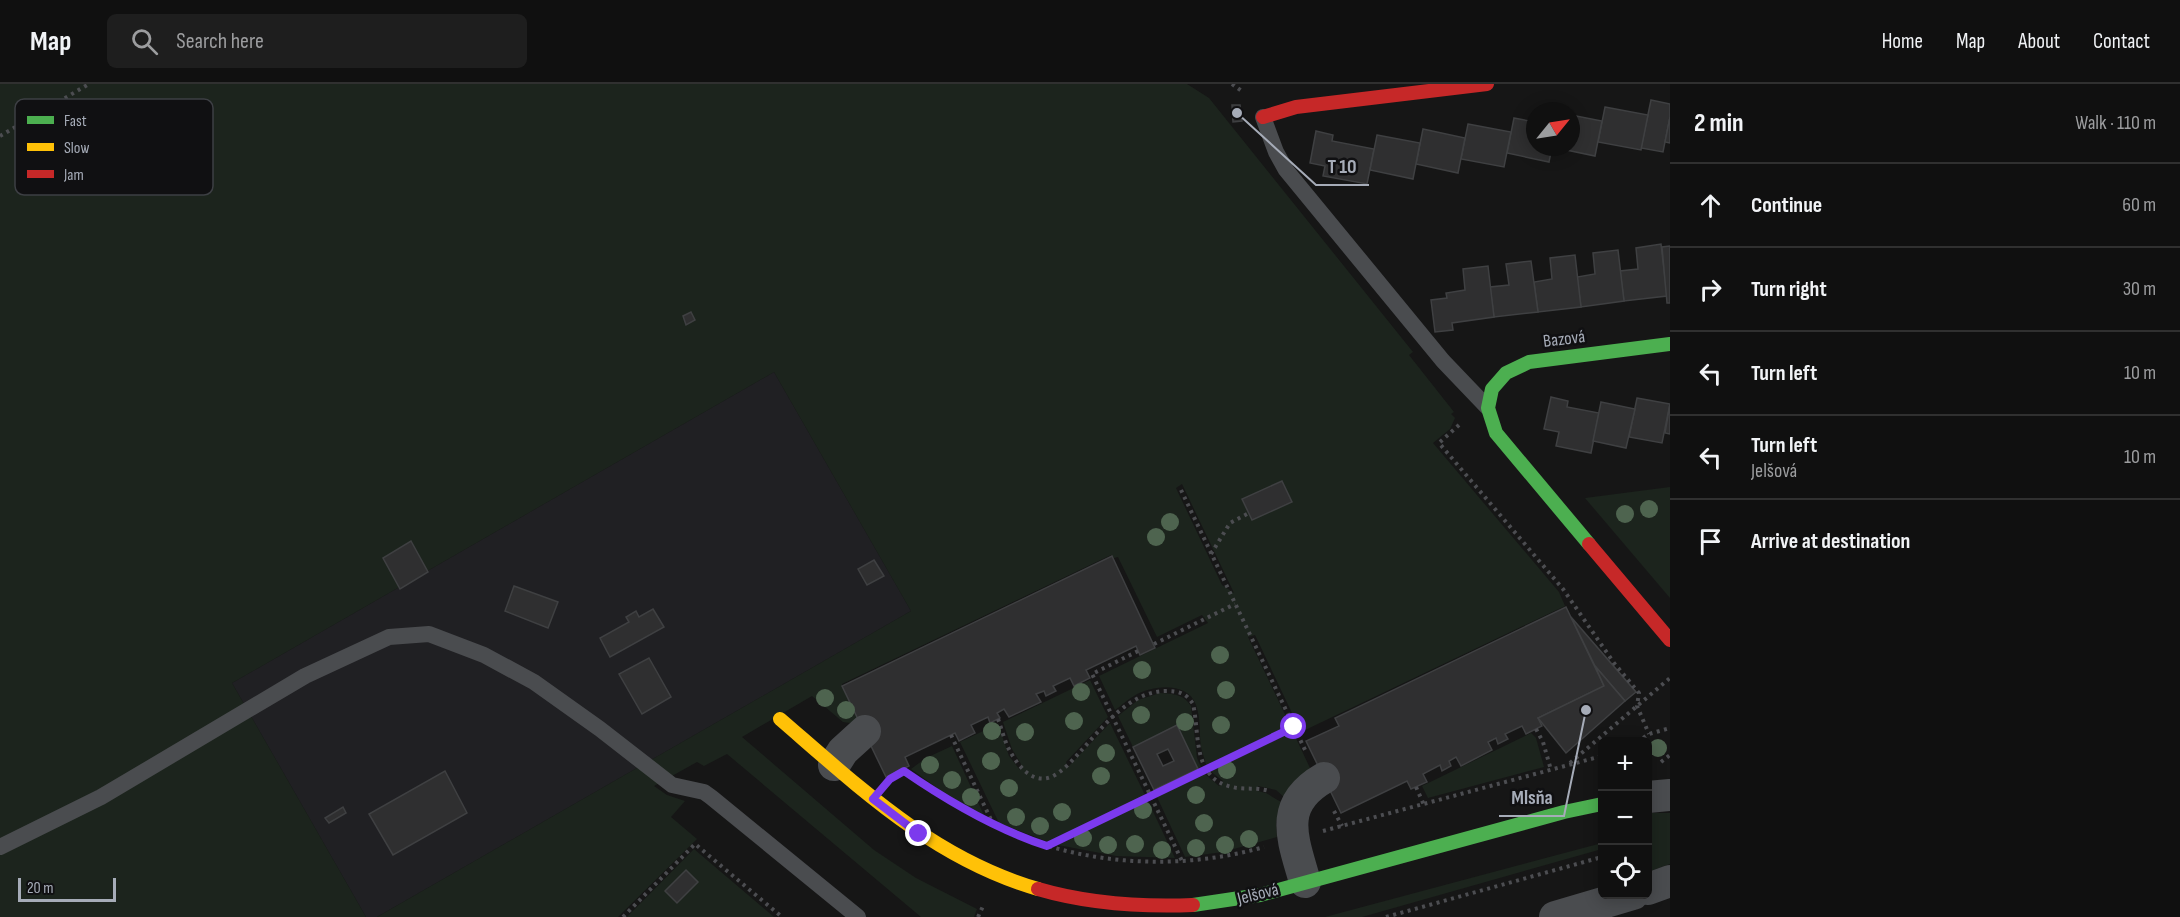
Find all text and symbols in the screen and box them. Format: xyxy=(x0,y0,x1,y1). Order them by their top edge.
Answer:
search box xyxy=(107,14,527,68)
text: Map xyxy=(30,25,71,58)
icon: search xyxy=(128,25,161,58)
text: Search here xyxy=(176,28,264,55)
text: Home xyxy=(1882,29,1923,54)
text: Map xyxy=(1956,29,1985,54)
text: About xyxy=(2018,29,2060,54)
text: Contact xyxy=(2093,29,2150,54)
legend xyxy=(15,99,213,195)
north arrow xyxy=(1526,102,1580,156)
text: 2 min xyxy=(1694,108,1744,139)
text: Walk · 110 m xyxy=(2075,111,2156,135)
text: Fast xyxy=(64,112,87,131)
text: Slow xyxy=(64,139,89,158)
callout: T 10 xyxy=(1316,147,1369,185)
text: T 10 xyxy=(1327,155,1357,179)
text: Jam xyxy=(63,166,84,185)
icon: ahead xyxy=(1694,189,1727,222)
text: Continue xyxy=(1751,192,1822,219)
text: 60 m xyxy=(2122,193,2156,217)
icon: right xyxy=(1694,273,1727,306)
text: Turn right xyxy=(1751,276,1827,303)
text: 30 m xyxy=(2123,277,2156,301)
street label: Bazová xyxy=(1542,326,1586,352)
icon: left xyxy=(1694,357,1727,390)
text: Turn left xyxy=(1751,360,1817,387)
text: 10 m xyxy=(2124,361,2156,385)
text: Turn left xyxy=(1751,432,1817,459)
icon: left xyxy=(1694,441,1727,474)
text: 10 m xyxy=(2124,445,2156,469)
text: Jelšová xyxy=(1751,459,1797,483)
icon: arrive xyxy=(1694,525,1727,558)
text: Arrive at destination xyxy=(1751,528,1910,555)
route start xyxy=(1280,713,1306,739)
map controls xyxy=(1598,737,1652,899)
button: + xyxy=(1598,737,1652,791)
callout: Mlsňa xyxy=(1499,778,1564,816)
text: Mlsňa xyxy=(1511,786,1553,810)
button: − xyxy=(1598,791,1652,845)
route end xyxy=(905,820,931,846)
button: locate xyxy=(1598,845,1652,899)
scale bar xyxy=(18,875,116,902)
text: 20 m xyxy=(27,879,54,898)
street label: Jelšová xyxy=(1234,879,1281,909)

